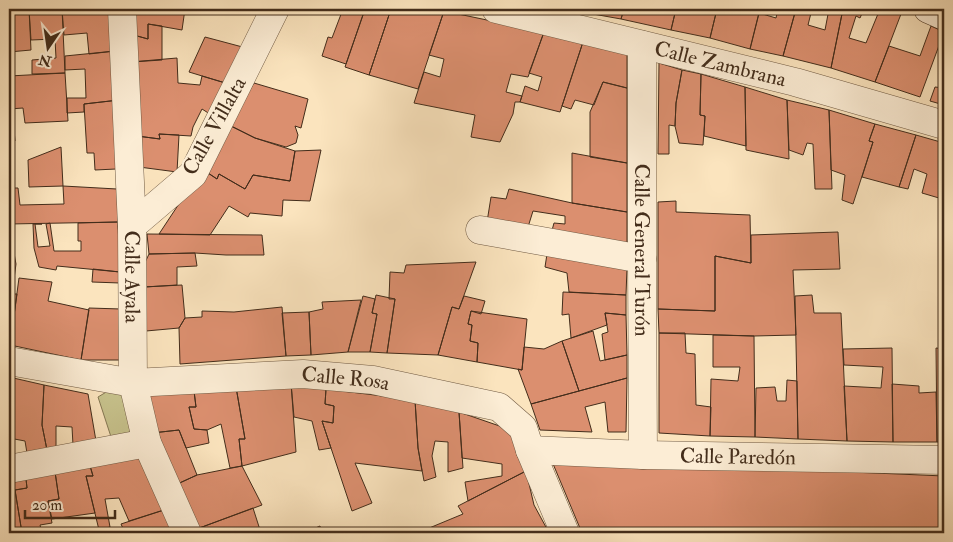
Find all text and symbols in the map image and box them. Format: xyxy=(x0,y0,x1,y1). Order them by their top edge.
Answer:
north arrow xyxy=(22,22,72,72)
street label: Calle Zambrana xyxy=(652,35,789,93)
text: N xyxy=(37,50,54,70)
street label: Calle Villalta xyxy=(176,72,253,180)
street label: Calle General Turón xyxy=(628,163,655,337)
street label: Calle Ayala xyxy=(118,230,146,324)
street label: Calle Rosa xyxy=(300,361,393,397)
street label: Calle Paredón xyxy=(680,443,796,472)
scale bar xyxy=(25,487,115,519)
text: 20 m xyxy=(32,496,62,515)

